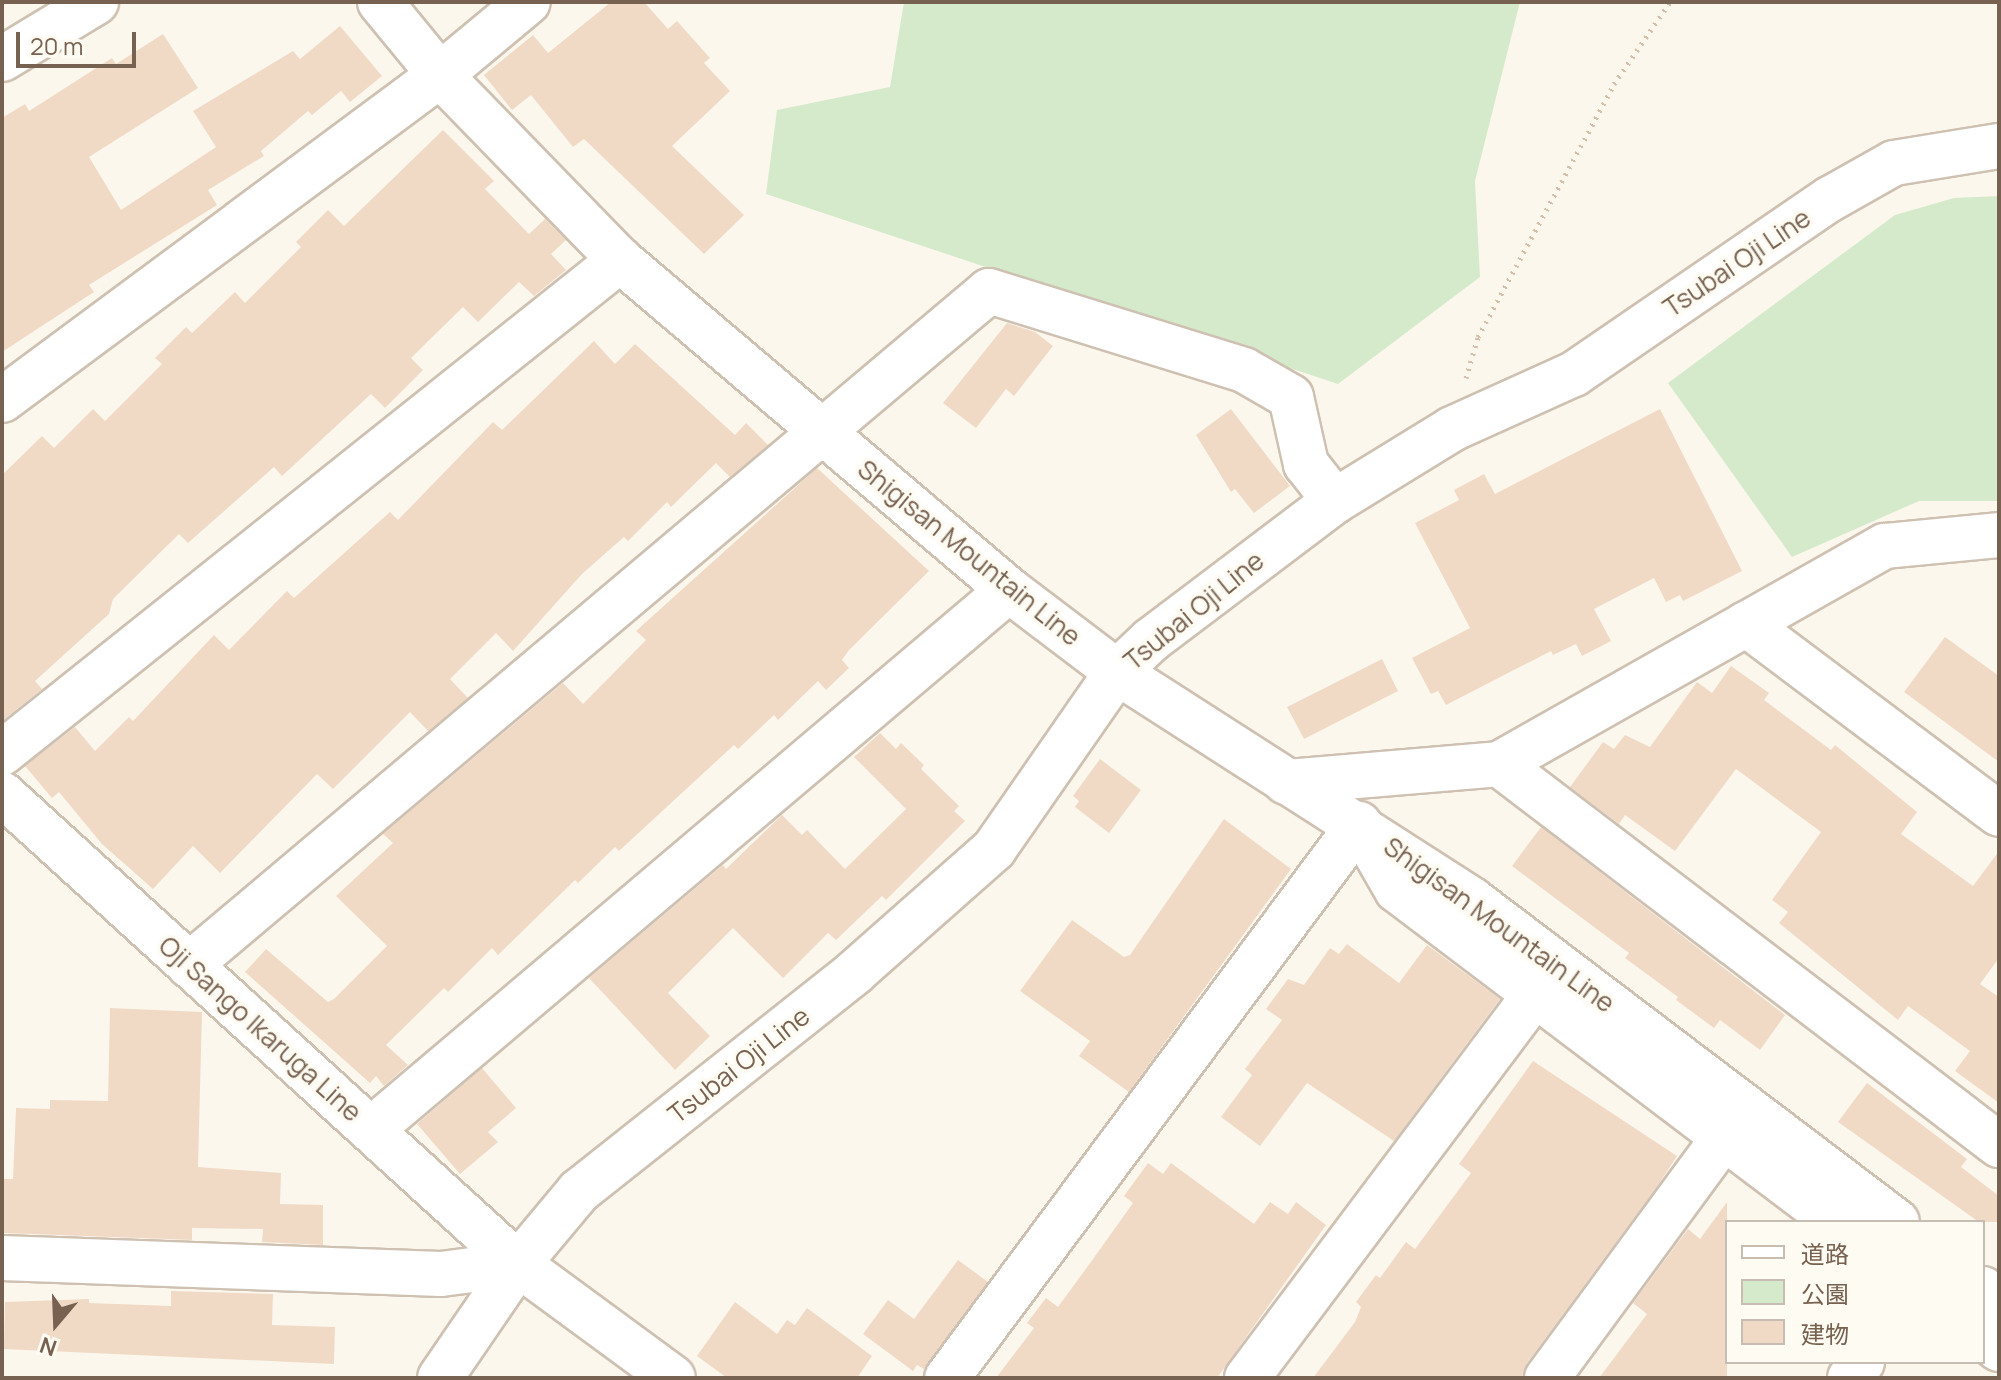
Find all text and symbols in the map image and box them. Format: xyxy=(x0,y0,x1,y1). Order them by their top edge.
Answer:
scale bar xyxy=(20,16,140,66)
text: 20 m xyxy=(30,29,83,62)
street label: Tsubai Oji Line xyxy=(1658,202,1816,324)
street label: Shigisan Mountain Line xyxy=(851,454,1087,652)
street label: Tsubai Oji Line xyxy=(1118,545,1270,677)
street label: Shigisan Mountain Line xyxy=(1378,831,1620,1019)
street label: Oji Sango Ikaruga Line xyxy=(152,930,368,1128)
street label: Tsubai Oji Line xyxy=(662,1000,816,1130)
legend xyxy=(1725,1220,1985,1364)
text: 道路 xyxy=(1801,1237,1849,1270)
text: 公園 xyxy=(1801,1277,1849,1310)
north arrow xyxy=(16,1284,96,1364)
text: 建物 xyxy=(1801,1317,1849,1350)
text: N xyxy=(36,1330,61,1363)

